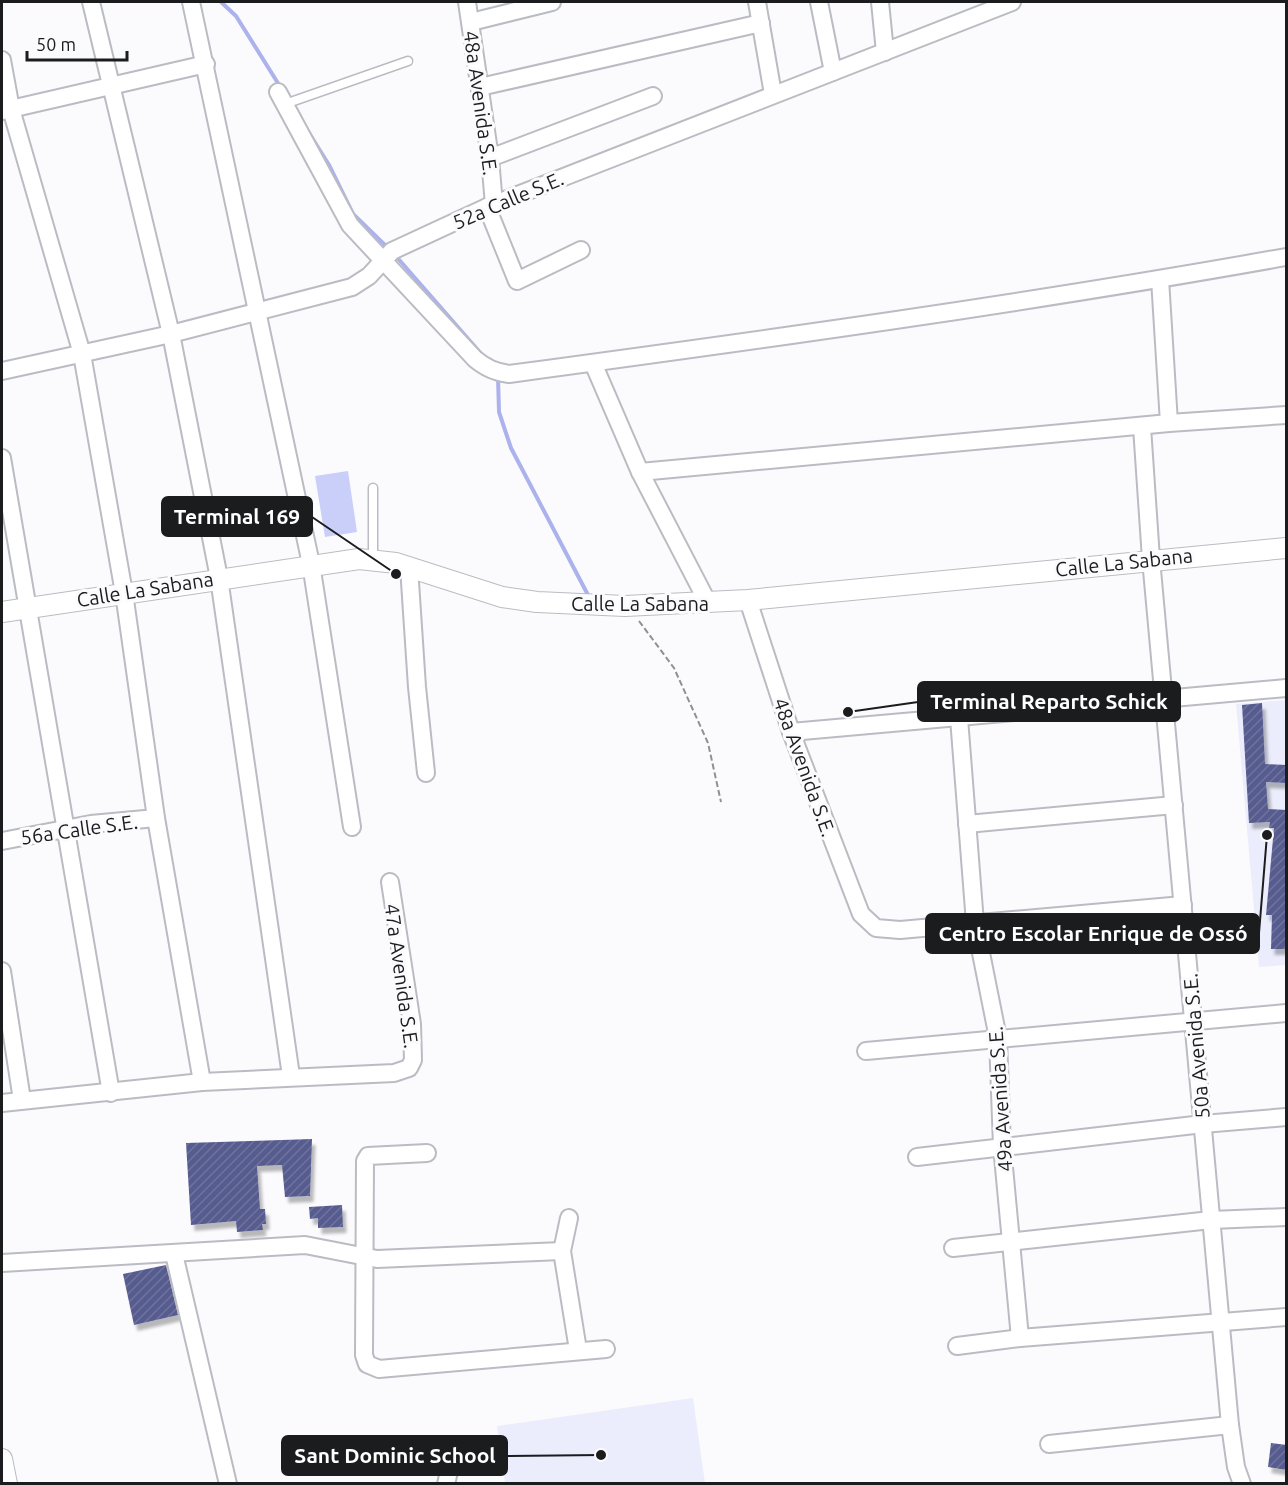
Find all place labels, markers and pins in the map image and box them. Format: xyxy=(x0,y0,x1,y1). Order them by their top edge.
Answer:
callout: Terminal 169 xyxy=(162,497,312,536)
callout: Terminal Reparto Schick xyxy=(918,682,1180,721)
callout: Centro Escolar Enrique de Ossó xyxy=(926,914,1259,953)
callout: Sant Dominic School xyxy=(282,1436,507,1475)

